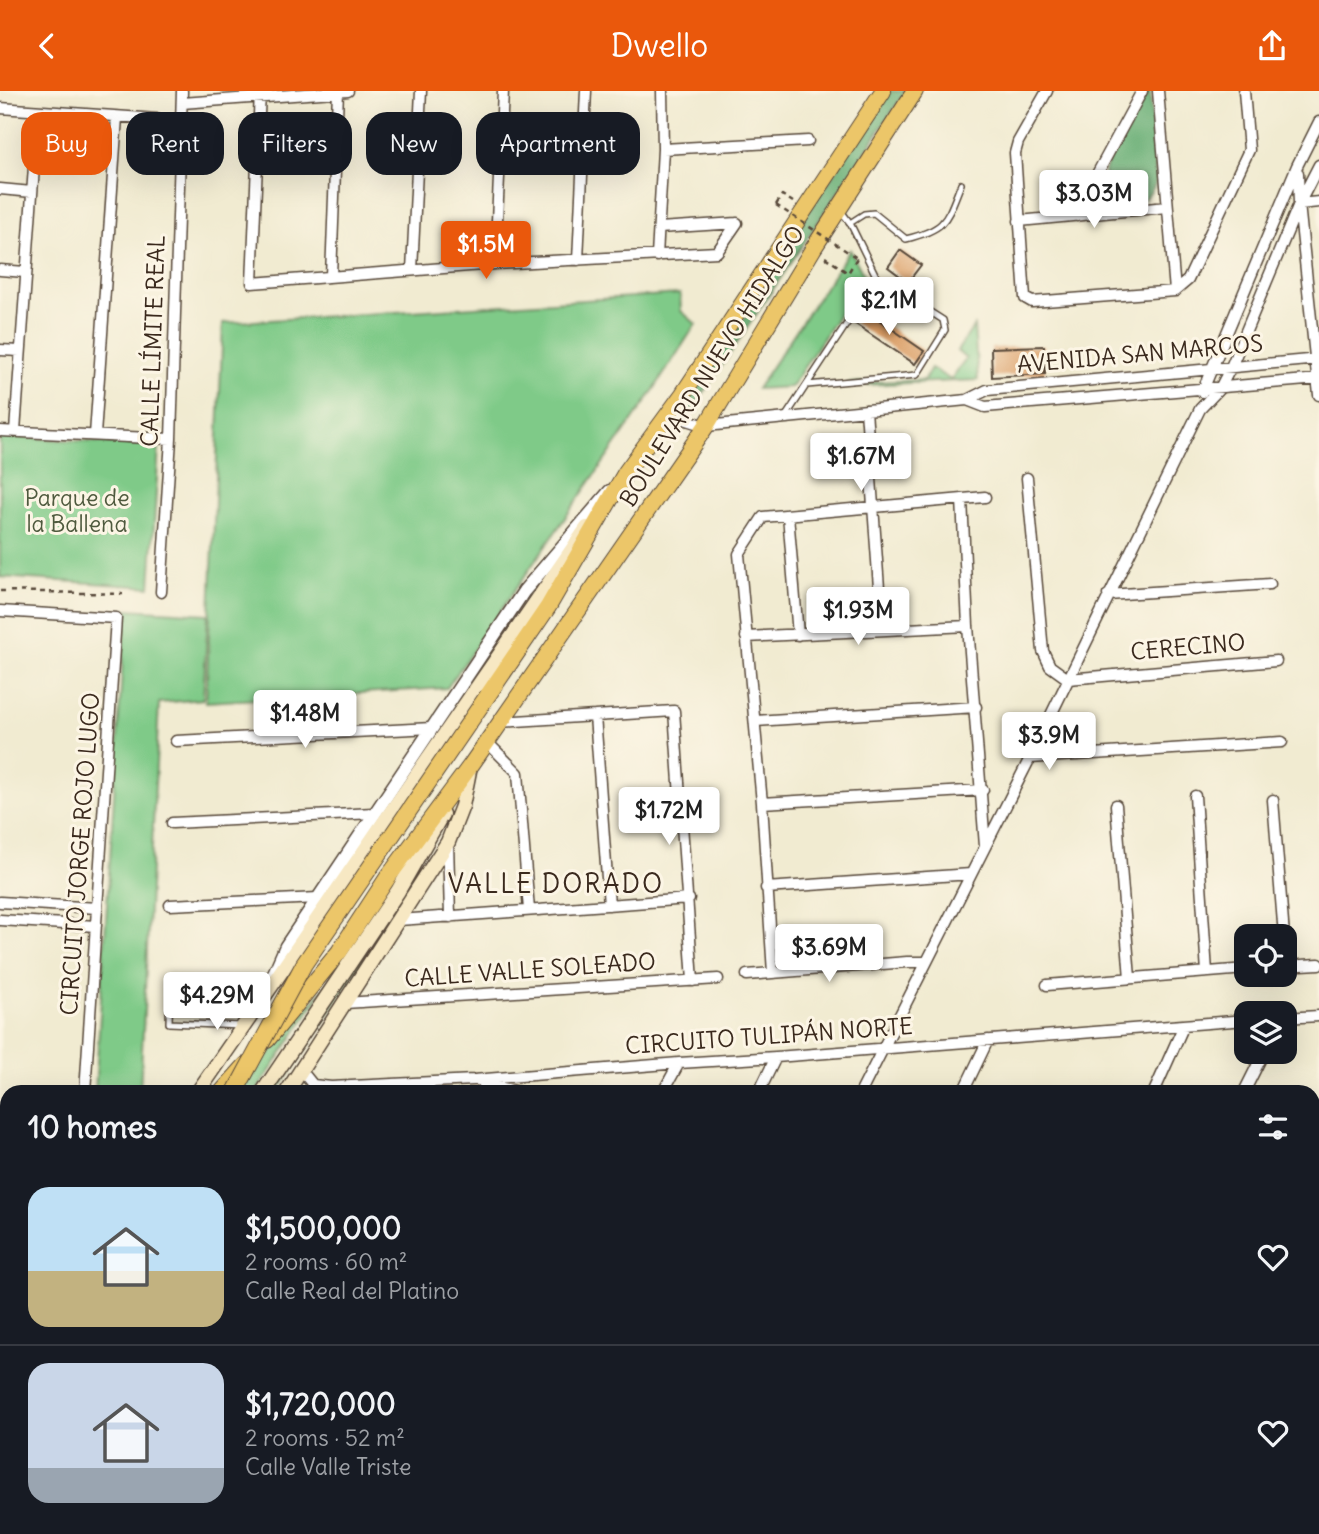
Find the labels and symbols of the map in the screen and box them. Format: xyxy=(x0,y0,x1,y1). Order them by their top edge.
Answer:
pin: $3.03M xyxy=(1037,171,1151,230)
street label: BOULEVARD NUEVO HIDALGO xyxy=(613,220,810,512)
pin: $1.5M xyxy=(437,221,535,281)
street label: CALLE LÍMITE REAL xyxy=(134,235,171,447)
pin: $2.1M xyxy=(840,278,938,337)
street label: AVENIDA SAN MARCOS xyxy=(1016,328,1264,379)
pin: $1.67M xyxy=(804,433,918,493)
park label: Parque de la Ballena xyxy=(24,483,130,538)
pin: $1.93M xyxy=(801,587,915,647)
street label: CERECINO xyxy=(1129,627,1247,666)
street label: CIRCUITO JORGE ROJO LUGO xyxy=(54,691,105,1017)
pin: $1.48M xyxy=(248,691,362,750)
pin: $3.9M xyxy=(1000,713,1098,772)
pin: $1.72M xyxy=(612,787,726,847)
district label: VALLE DORADO xyxy=(448,867,664,900)
pin: $3.69M xyxy=(772,925,886,984)
street label: CALLE VALLE SOLEADO xyxy=(403,946,657,993)
pin: $4.29M xyxy=(160,972,274,1032)
street label: CIRCUITO TULIPÁN NORTE xyxy=(624,1011,914,1060)

